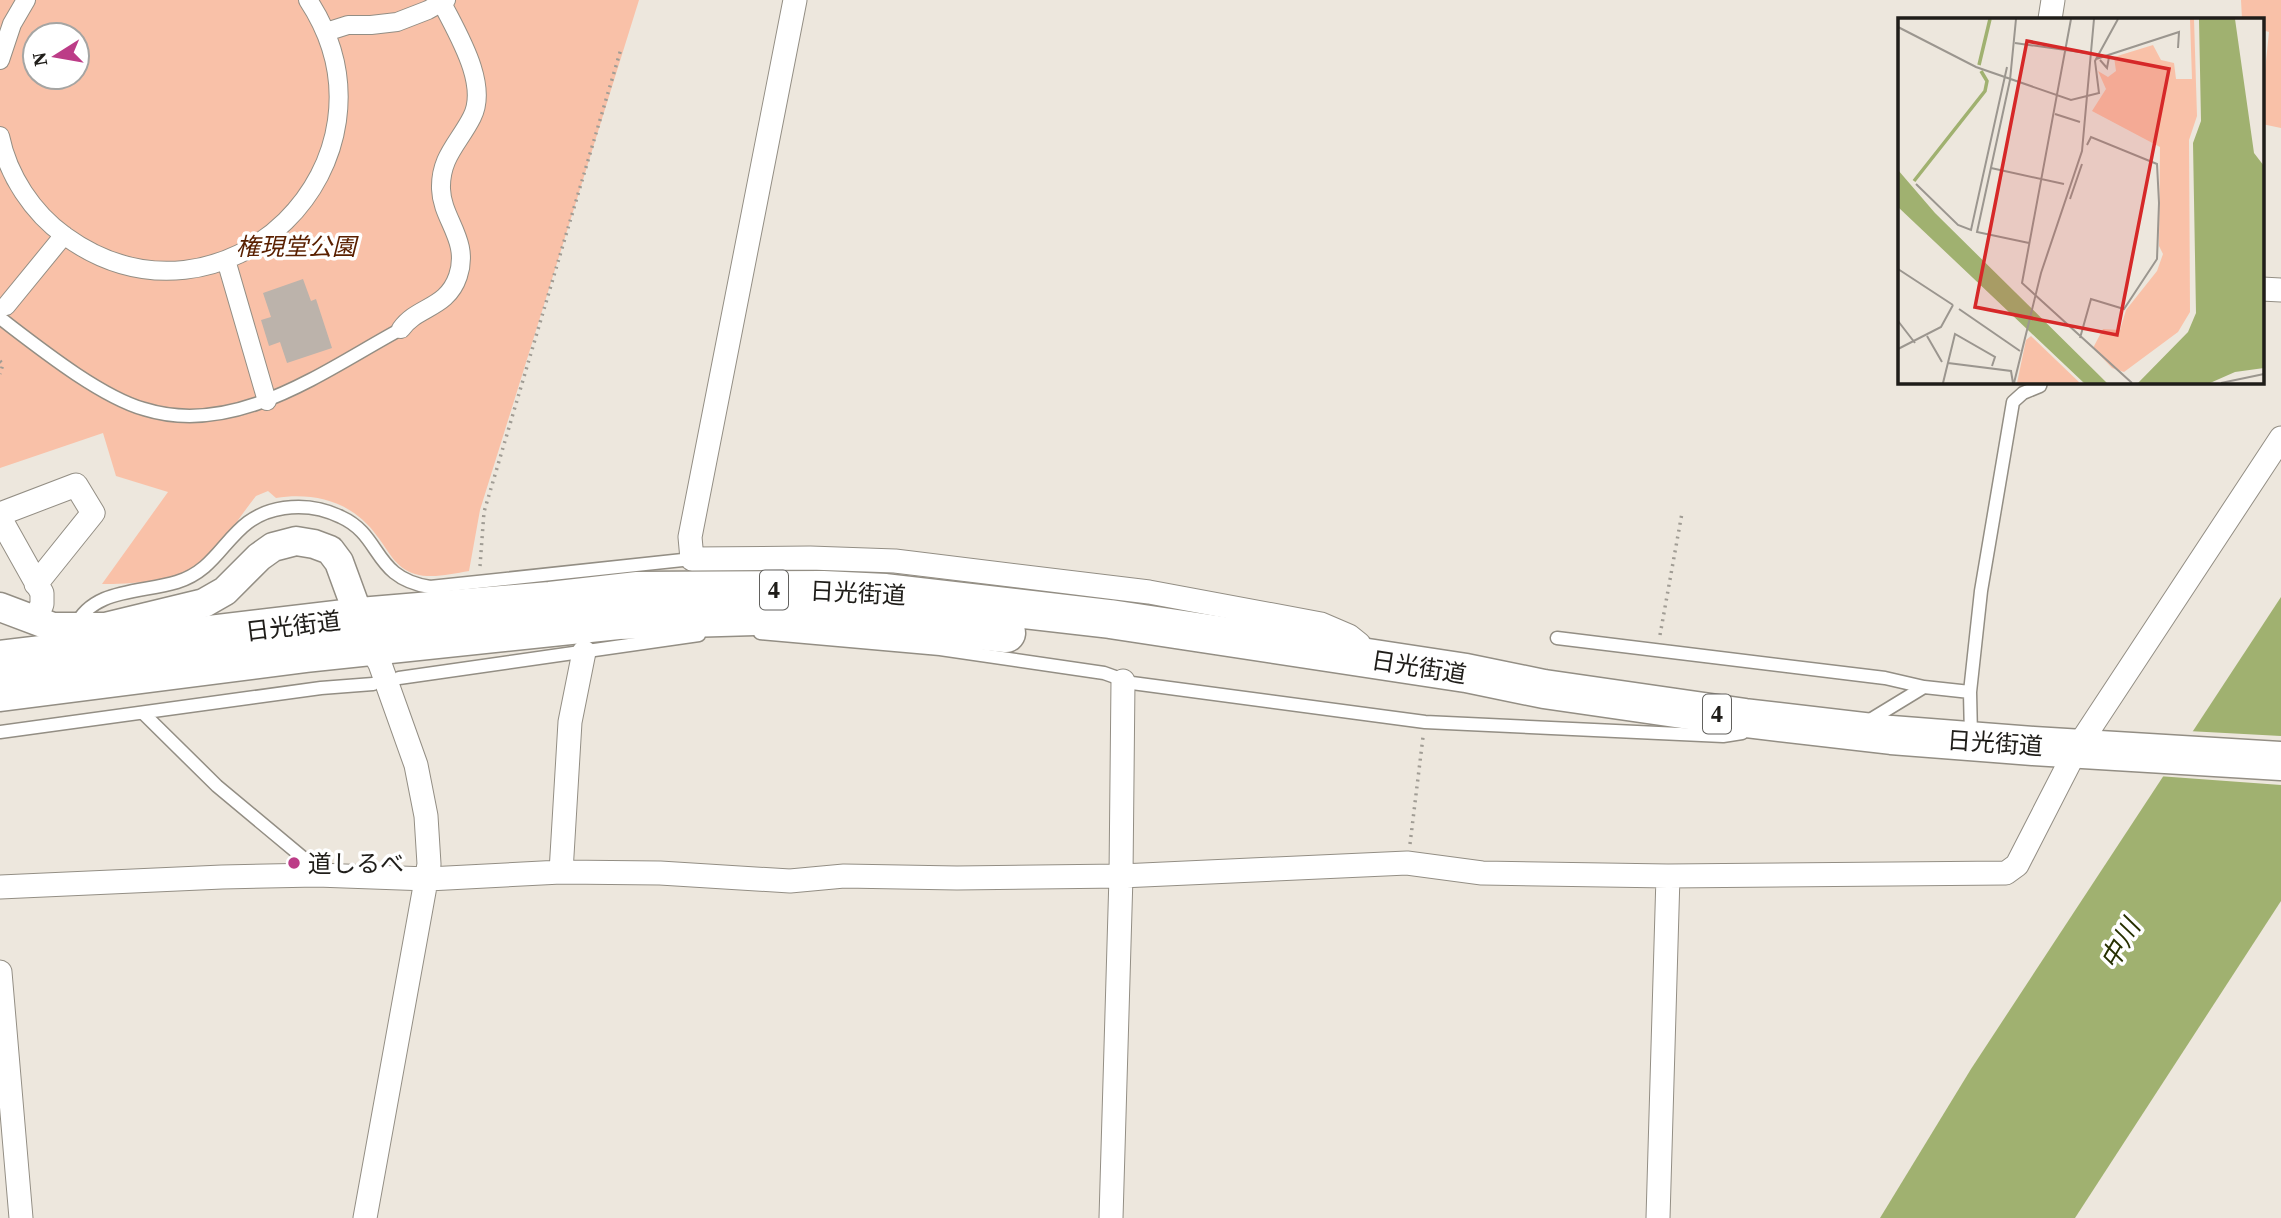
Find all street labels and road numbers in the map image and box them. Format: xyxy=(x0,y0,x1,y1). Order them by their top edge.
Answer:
road number: 4 xyxy=(760,570,788,610)
street label: 日光街道 xyxy=(809,574,907,612)
street label: 日光街道 xyxy=(243,604,343,648)
street label: 日光街道 xyxy=(1369,643,1469,691)
road number: 4 xyxy=(1703,694,1731,734)
street label: 日光街道 xyxy=(1946,723,2044,763)

